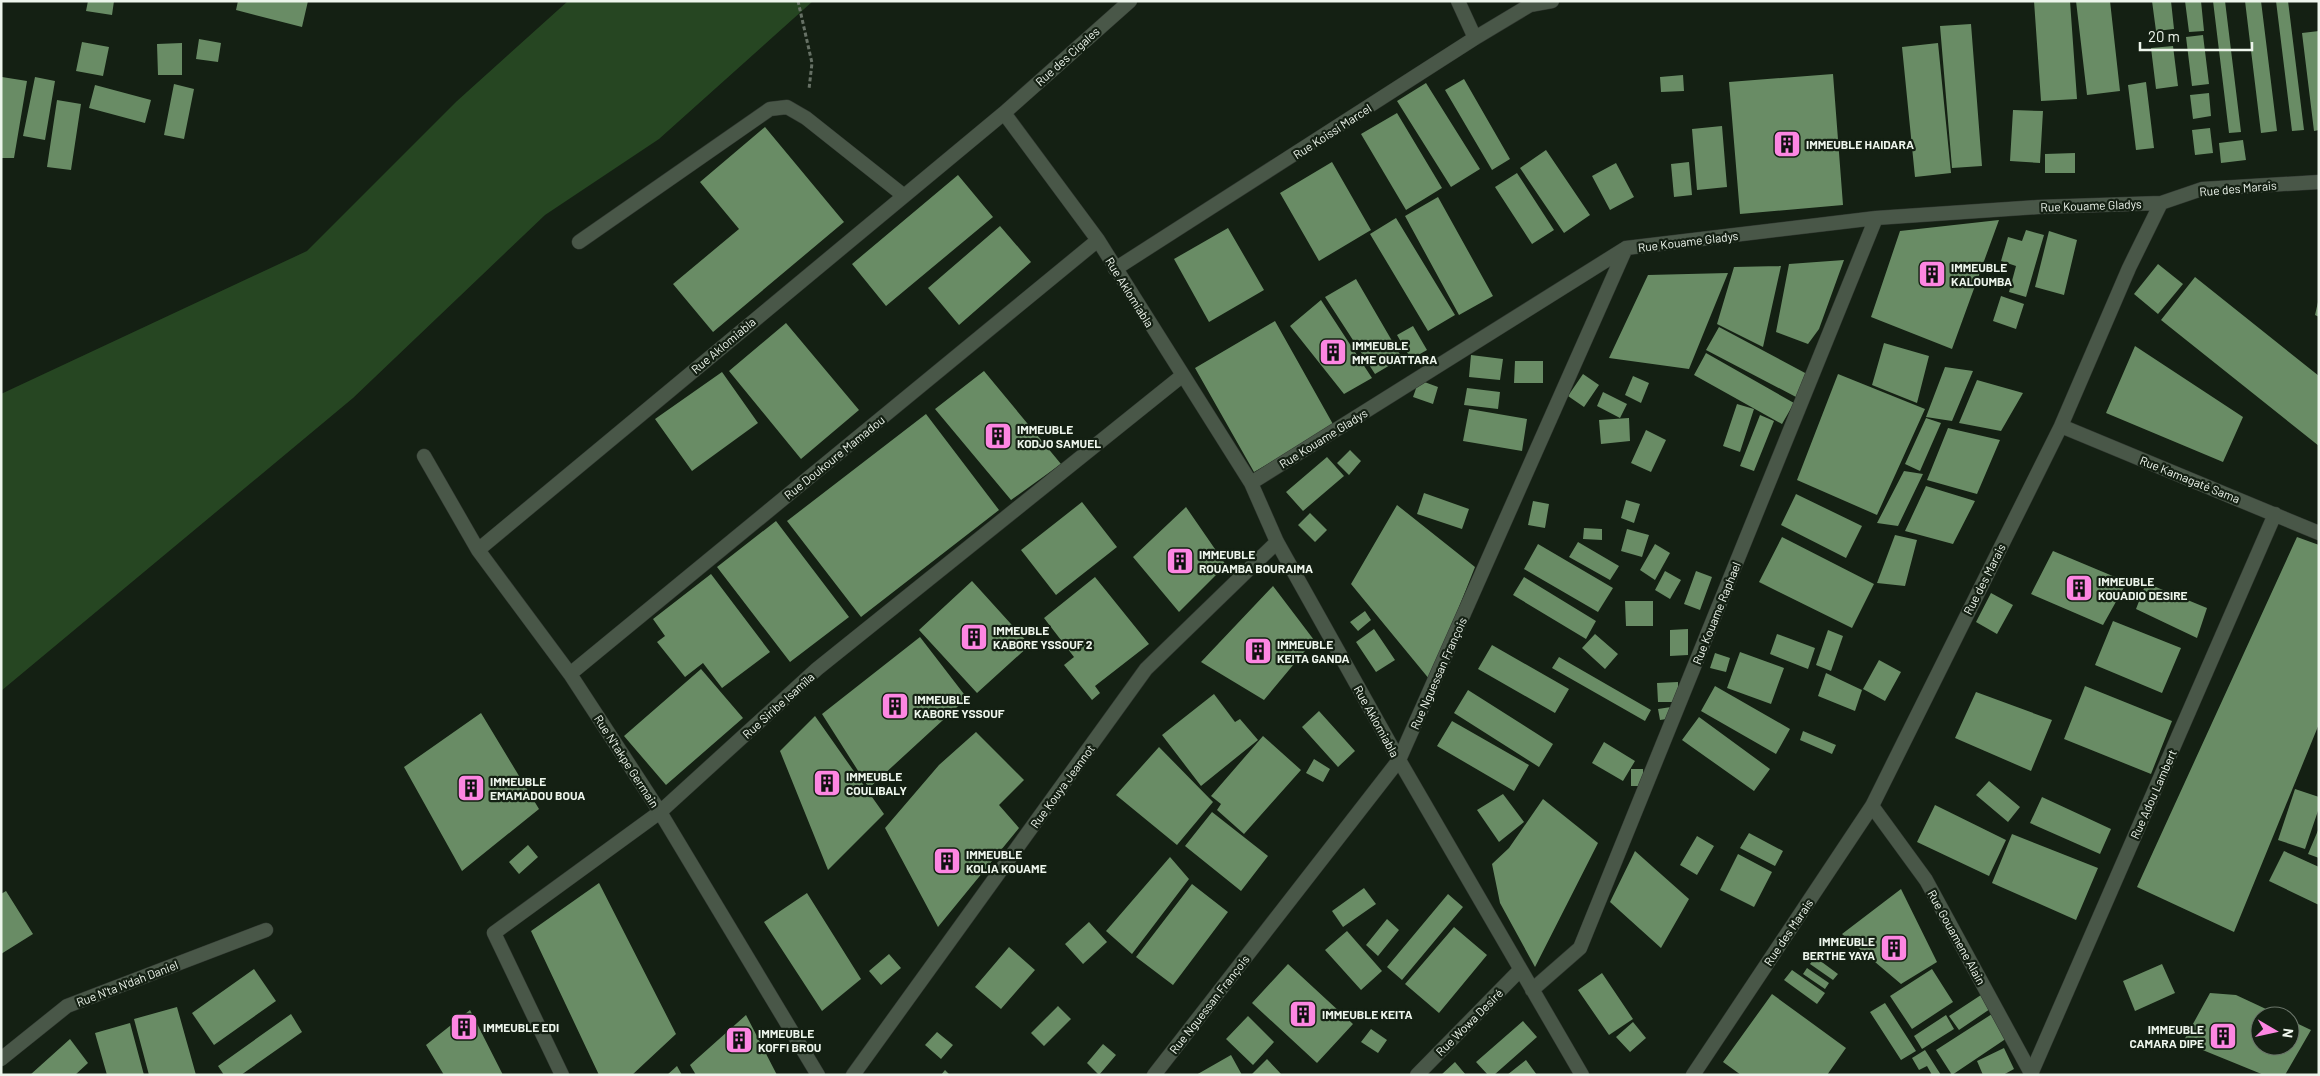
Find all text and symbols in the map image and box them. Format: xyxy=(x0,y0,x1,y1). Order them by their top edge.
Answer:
scale bar xyxy=(2140,20,2252,52)
street label: Rue des Cigales xyxy=(1032,23,1102,88)
text: 20 m xyxy=(2148,27,2180,45)
street label: Rue Koissi Marcel xyxy=(1290,100,1374,162)
building icon: IMMEUBLE HAIDARA xyxy=(1772,129,1802,159)
place label: IMMEUBLE HAIDARA xyxy=(1806,137,1914,151)
street label: Rue des Marais xyxy=(2199,178,2277,198)
street label: Rue Kouame Gladys xyxy=(2040,196,2142,214)
street label: Rue Kouame Gladys xyxy=(1637,228,1739,254)
street label: Rue Aklomiabla xyxy=(1103,254,1157,330)
building icon: IMMEUBLE KALOUMBA xyxy=(1917,259,1947,289)
place label: IMMEUBLE KALOUMBA xyxy=(1951,260,2012,288)
street label: Rue Aklomiabla xyxy=(688,314,758,376)
building icon: IMMEUBLE MME OUATTARA xyxy=(1318,337,1348,367)
place label: IMMEUBLE MME OUATTARA xyxy=(1352,338,1437,366)
street label: Rue Kouame Gladys xyxy=(1276,405,1370,471)
street label: Rue Doukoure Mamadou xyxy=(781,412,887,502)
building icon: IMMEUBLE KODJO SAMUEL xyxy=(983,421,1013,451)
place label: IMMEUBLE KODJO SAMUEL xyxy=(1017,422,1101,450)
street label: Rue Kamagaté Sama xyxy=(2138,453,2242,505)
street label: Rue des Marais xyxy=(1960,541,2008,617)
building icon: IMMEUBLE ROUAMBA BOURAIMA xyxy=(1165,546,1195,576)
place label: IMMEUBLE ROUAMBA BOURAIMA xyxy=(1199,547,1313,575)
street label: Rue Kouame Raphael xyxy=(1689,560,1743,666)
building icon: IMMEUBLE KOUADIO DESIRE xyxy=(2064,573,2094,603)
place label: IMMEUBLE KOUADIO DESIRE xyxy=(2098,574,2188,602)
street label: Rue Nguessan François xyxy=(1407,615,1469,731)
building icon: IMMEUBLE KABORE YSSOUF 2 xyxy=(959,622,989,652)
place label: IMMEUBLE KABORE YSSOUF 2 xyxy=(993,623,1093,651)
building icon: IMMEUBLE KEITA GANDA xyxy=(1243,636,1273,666)
place label: IMMEUBLE KEITA GANDA xyxy=(1277,637,1350,665)
street label: Rue Siribe Isamïla xyxy=(739,669,817,741)
street label: Rue Aklomiabla xyxy=(1352,683,1402,759)
building icon: IMMEUBLE KABORE YSSOUF xyxy=(880,691,910,721)
place label: IMMEUBLE KABORE YSSOUF xyxy=(914,692,1005,720)
street label: Rue N'takpe Germain xyxy=(592,712,662,810)
street label: Rue Kouya Jeannot xyxy=(1027,742,1097,830)
street label: Rue Adou Lambert xyxy=(2127,747,2179,841)
building icon: IMMEUBLE COULIBALY xyxy=(812,768,842,798)
place label: IMMEUBLE COULIBALY xyxy=(846,769,908,797)
building icon: IMMEUBLE EMAMADOU BOUA xyxy=(456,773,486,803)
place label: IMMEUBLE EMAMADOU BOUA xyxy=(490,774,585,802)
building icon: IMMEUBLE KOLIA KOUAME xyxy=(932,846,962,876)
place label: IMMEUBLE KOLIA KOUAME xyxy=(966,847,1047,875)
street label: Rue Gouamene Alain xyxy=(1925,887,1989,987)
street label: Rue des Marais xyxy=(1760,896,1816,968)
building icon: IMMEUBLE BERTHE YAYA xyxy=(1879,933,1909,963)
place label: IMMEUBLE BERTHE YAYA xyxy=(1802,934,1875,962)
street label: Rue Nguessan François xyxy=(1166,952,1252,1056)
street label: Rue N'ta N'dah Daniel xyxy=(74,957,180,1009)
street label: Rue Wowa Desiré xyxy=(1433,986,1505,1058)
building icon: IMMEUBLE KEITA xyxy=(1288,999,1318,1029)
north arrow xyxy=(2250,1006,2300,1056)
place label: IMMEUBLE KEITA xyxy=(1322,1007,1413,1021)
building icon: IMMEUBLE EDI xyxy=(449,1012,479,1042)
place label: IMMEUBLE EDI xyxy=(483,1020,559,1034)
building icon: IMMEUBLE CAMARA DIPE xyxy=(2208,1021,2238,1051)
place label: IMMEUBLE CAMARA DIPE xyxy=(2129,1022,2204,1050)
building icon: IMMEUBLE KOFFI BROU xyxy=(724,1025,754,1055)
place label: IMMEUBLE KOFFI BROU xyxy=(758,1026,821,1054)
text: N xyxy=(2279,1027,2297,1039)

